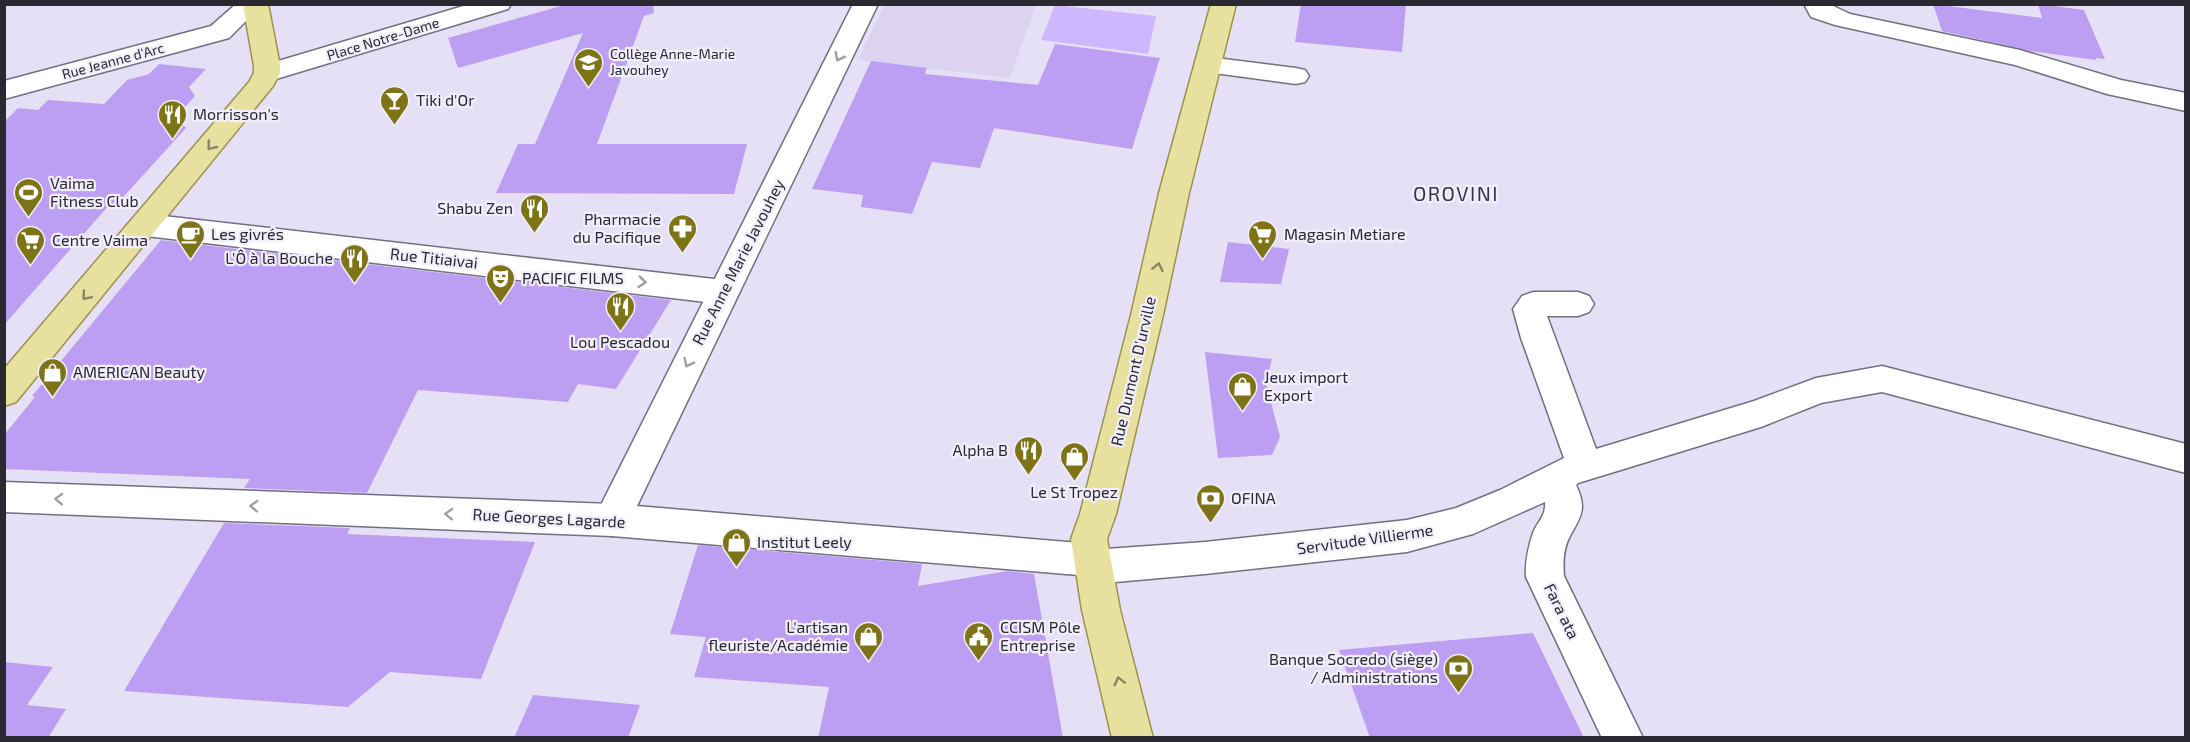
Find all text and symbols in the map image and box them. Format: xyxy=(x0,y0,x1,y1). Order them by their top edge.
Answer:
street label: Place Notre-Dame xyxy=(325,13,441,64)
street label: Rue Jeanne d'Arc xyxy=(60,39,166,82)
place label: Collège Anne-Marie Javouhey xyxy=(610,45,735,78)
school or university icon: Collège Anne-Marie Javouhey xyxy=(573,46,605,88)
one-way arrow xyxy=(835,50,846,61)
bar icon: Tiki d'Or xyxy=(379,84,411,126)
place label: Tiki d'Or xyxy=(416,90,475,109)
restaurant icon: Morrisson's xyxy=(156,98,188,140)
place label: Morrisson's xyxy=(193,104,279,123)
one-way arrow xyxy=(207,139,218,150)
place label: Vaima Fitness Club xyxy=(50,173,139,210)
street label: Rue Anne Marie Javouhey xyxy=(687,175,788,348)
sports icon: Vaima Fitness Club xyxy=(13,176,45,218)
district label: OROVINI xyxy=(1413,181,1499,205)
restaurant icon: Shabu Zen xyxy=(518,192,550,234)
place label: Shabu Zen xyxy=(437,198,513,217)
place label: Pharmacie du Pacifique xyxy=(573,209,661,246)
pharmacy icon: Pharmacie du Pacifique xyxy=(666,212,698,254)
cafe icon: Les givrés xyxy=(174,218,206,260)
supermarket icon: Magasin Metiare xyxy=(1247,218,1279,260)
supermarket icon: Centre Vaima xyxy=(15,224,47,266)
place label: Les givrés xyxy=(211,224,284,243)
place label: Magasin Metiare xyxy=(1284,224,1406,243)
place label: Centre Vaima xyxy=(52,230,148,249)
restaurant icon: L'Ô à la Bouche xyxy=(338,242,370,284)
street label: Rue Titiaivai xyxy=(389,243,479,272)
place label: L'Ô à la Bouche xyxy=(225,248,333,267)
theatre icon: PACIFIC FILMS xyxy=(485,262,517,304)
one-way arrow xyxy=(1150,262,1163,272)
place label: PACIFIC FILMS xyxy=(522,268,624,287)
one-way arrow xyxy=(637,275,647,288)
one-way arrow xyxy=(82,289,93,300)
restaurant icon: Lou Pescadou xyxy=(604,290,636,332)
street label: Rue Dumont D'urville xyxy=(1106,294,1159,448)
place label: Lou Pescadou xyxy=(570,332,670,351)
shop icon: AMERICAN Beauty xyxy=(36,356,68,398)
one-way arrow xyxy=(683,357,695,368)
place label: AMERICAN Beauty xyxy=(73,362,205,381)
place label: Jeux import Export xyxy=(1264,367,1348,404)
shop icon: Jeux import Export xyxy=(1227,370,1259,412)
restaurant icon: Alpha B xyxy=(1013,434,1045,476)
place label: Alpha B xyxy=(952,440,1008,459)
shop icon: Le St Tropez xyxy=(1058,440,1090,482)
place label: Le St Tropez xyxy=(1030,482,1118,501)
bank icon: OFINA xyxy=(1194,482,1226,524)
place label: OFINA xyxy=(1231,488,1276,507)
one-way arrow xyxy=(54,492,63,505)
one-way arrow xyxy=(249,500,258,513)
street label: Rue Georges Lagarde xyxy=(472,504,626,531)
one-way arrow xyxy=(444,508,453,520)
street label: Servitude Villierme xyxy=(1296,520,1434,557)
shop icon: Institut Leely xyxy=(720,526,752,568)
place label: Institut Leely xyxy=(757,532,852,551)
street label: Fara ata xyxy=(1541,580,1584,642)
place label: L'artisan fleuriste/Académie xyxy=(708,617,848,654)
place label: CCISM Pôle Entreprise xyxy=(1000,617,1081,654)
shop icon: L'artisan fleuriste/Académie xyxy=(853,620,885,662)
public building icon: CCISM Pôle Entreprise xyxy=(963,620,995,662)
place label: Banque Socredo (siège) / Administrations xyxy=(1269,649,1438,686)
bank icon: Banque Socredo (siège) / Administrations xyxy=(1443,652,1475,694)
one-way arrow xyxy=(1114,676,1126,687)

